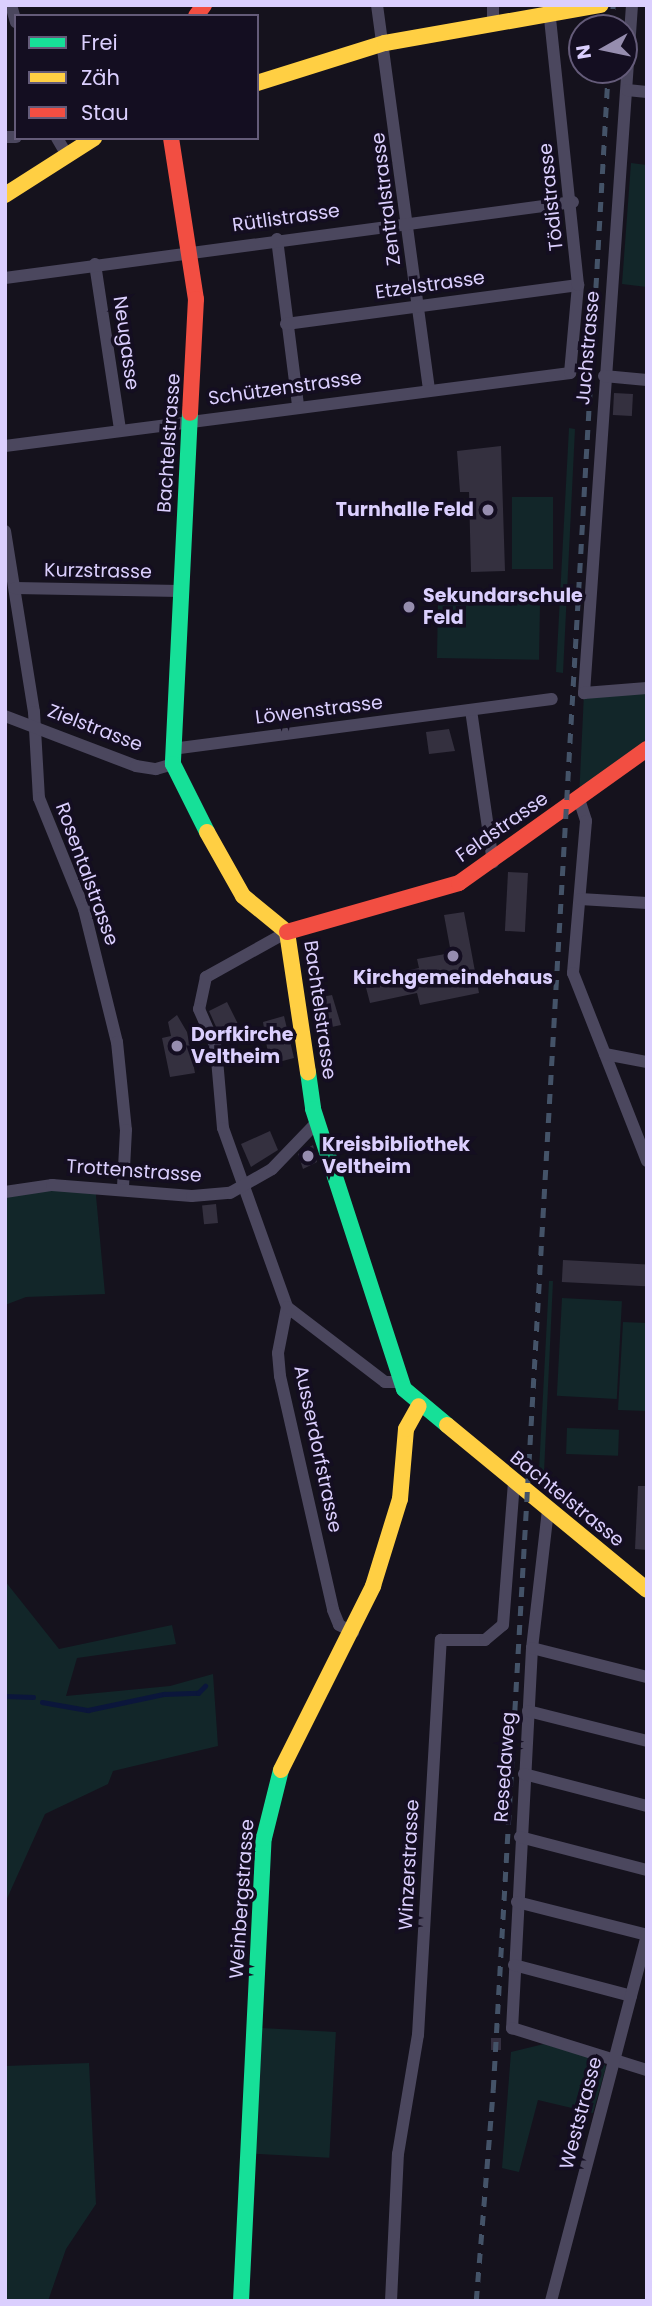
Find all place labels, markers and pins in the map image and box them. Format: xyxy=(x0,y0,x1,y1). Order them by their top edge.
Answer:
place label: Turnhalle Feld xyxy=(336,499,474,521)
marker: Turnhalle Feld xyxy=(480,502,496,518)
place label: Sekundarschule Feld xyxy=(423,585,583,629)
marker: Sekundarschule Feld xyxy=(401,599,417,615)
marker: Kirchgemeindehaus xyxy=(445,948,461,964)
place label: Kirchgemeindehaus xyxy=(353,967,553,989)
place label: Dorfkirche Veltheim xyxy=(191,1024,293,1068)
marker: Dorfkirche Veltheim xyxy=(169,1038,185,1054)
place label: Kreisbibliothek Veltheim xyxy=(322,1134,470,1178)
marker: Kreisbibliothek Veltheim xyxy=(300,1148,316,1164)

